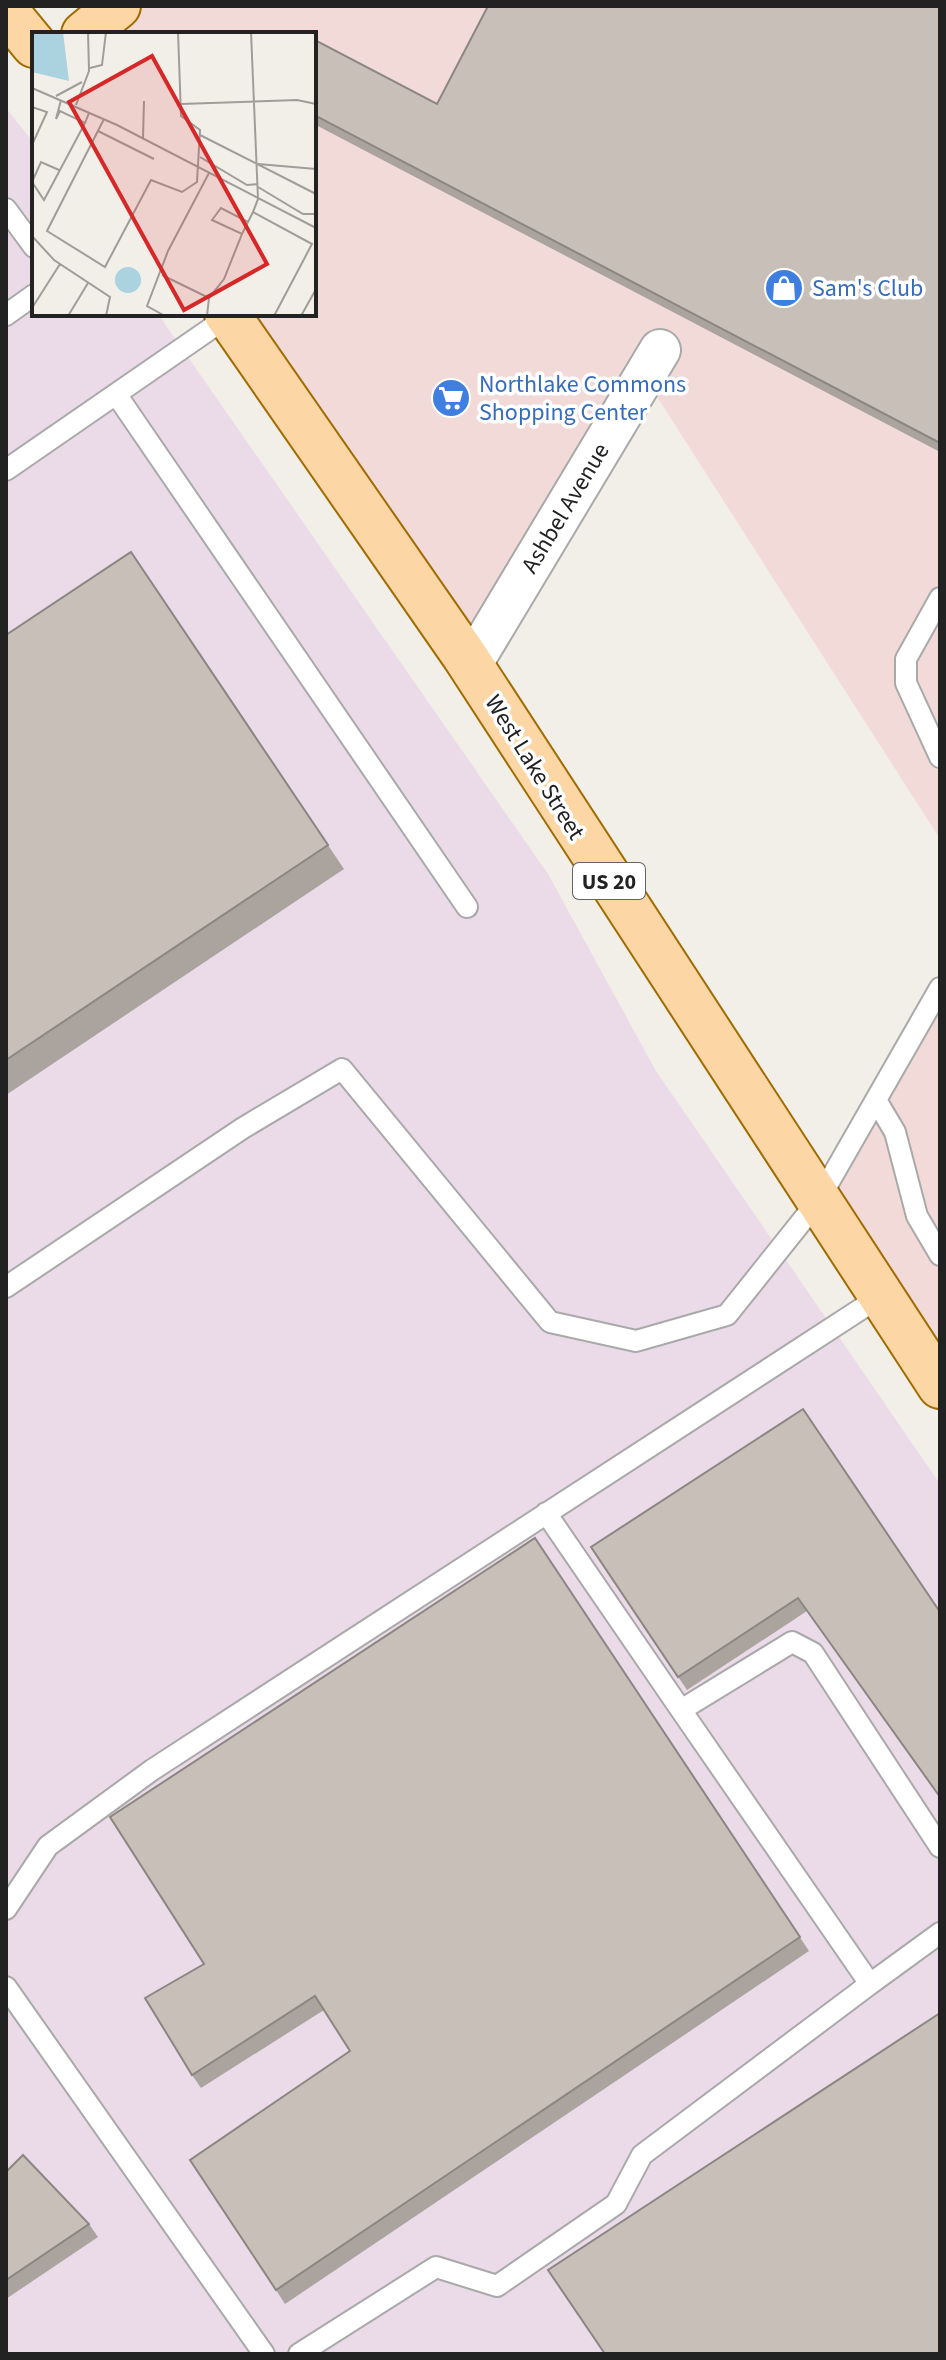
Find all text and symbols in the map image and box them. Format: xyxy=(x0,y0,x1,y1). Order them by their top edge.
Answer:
inset map xyxy=(32,32,316,316)
shop icon: Sam's Club xyxy=(763,267,805,309)
place label: Sam's Club xyxy=(812,271,923,306)
place label: Northlake Commons Shopping Center xyxy=(479,367,686,430)
supermarket icon: Northlake Commons Shopping Center xyxy=(430,377,472,419)
street label: Ashbel Avenue xyxy=(513,436,618,580)
street label: West Lake Street xyxy=(476,688,593,847)
road number: US 20 xyxy=(573,863,645,899)

